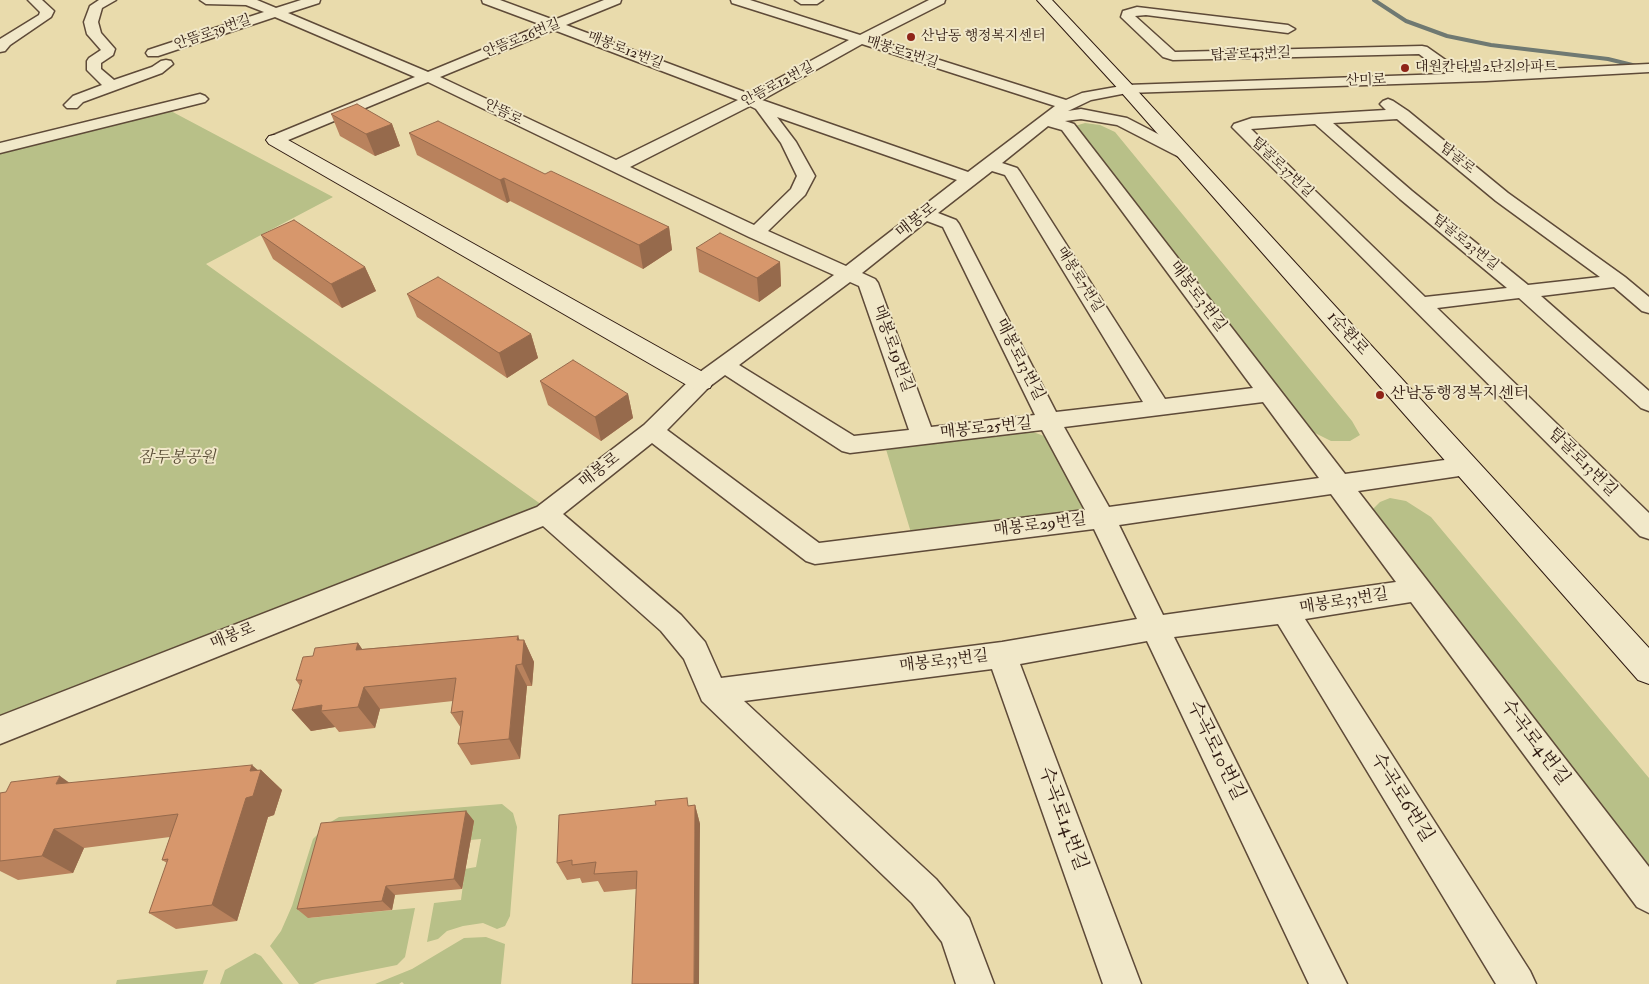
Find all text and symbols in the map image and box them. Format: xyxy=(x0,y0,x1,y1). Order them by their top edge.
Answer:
street label: 안뜸로39번길 xyxy=(172,12,254,54)
street label: 안뜸로26번길 xyxy=(481,16,563,62)
street label: 매봉로12번길 xyxy=(585,29,665,73)
place label: 산남동 행정복지센터 xyxy=(921,29,1046,45)
marker: 산남동 행정복지센터 xyxy=(905,31,917,43)
street label: 매봉로2번길 xyxy=(864,33,940,73)
street label: 탑골로43번길 xyxy=(1210,45,1292,65)
street label: 안뜸로12번길 xyxy=(739,59,817,111)
place label: 대원칸타빌2단지아파트 xyxy=(1415,60,1557,76)
marker: 대원칸타빌2단지아파트 xyxy=(1399,62,1411,74)
street label: 산미로 xyxy=(1345,72,1387,90)
street label: 안뜸로 xyxy=(481,97,525,129)
street label: 탑골로37번길 xyxy=(1248,134,1316,202)
street label: 탑골로 xyxy=(1436,140,1478,178)
street label: 매봉로 xyxy=(893,199,941,243)
street label: 탑골로23번길 xyxy=(1429,211,1501,275)
street label: 매봉로7번길 xyxy=(1052,244,1106,316)
street label: 매봉로3번길 xyxy=(1164,258,1230,336)
street label: 매봉로19번길 xyxy=(867,303,917,395)
street label: 1순환로 xyxy=(1322,308,1372,360)
street label: 매봉로13번길 xyxy=(990,316,1048,404)
place label: 산남동행정복지센터 xyxy=(1390,385,1529,405)
marker: 산남동행정복지센터 xyxy=(1374,389,1386,401)
street label: 매봉로25번길 xyxy=(939,415,1033,443)
street label: 탑골로13번길 xyxy=(1544,425,1620,501)
park label: 잠두봉공원 xyxy=(138,449,216,469)
street label: 매봉로 xyxy=(576,449,624,493)
street label: 매봉로29번길 xyxy=(992,511,1088,541)
street label: 매봉로33번길 xyxy=(1298,586,1390,618)
street label: 매봉로 xyxy=(208,619,258,655)
street label: 매봉로33번길 xyxy=(898,647,990,677)
street label: 수곡로4번길 xyxy=(1494,695,1574,791)
street label: 수곡로10번길 xyxy=(1181,697,1249,805)
street label: 수곡로6번길 xyxy=(1364,749,1438,847)
street label: 수곡로14번길 xyxy=(1033,764,1091,874)

